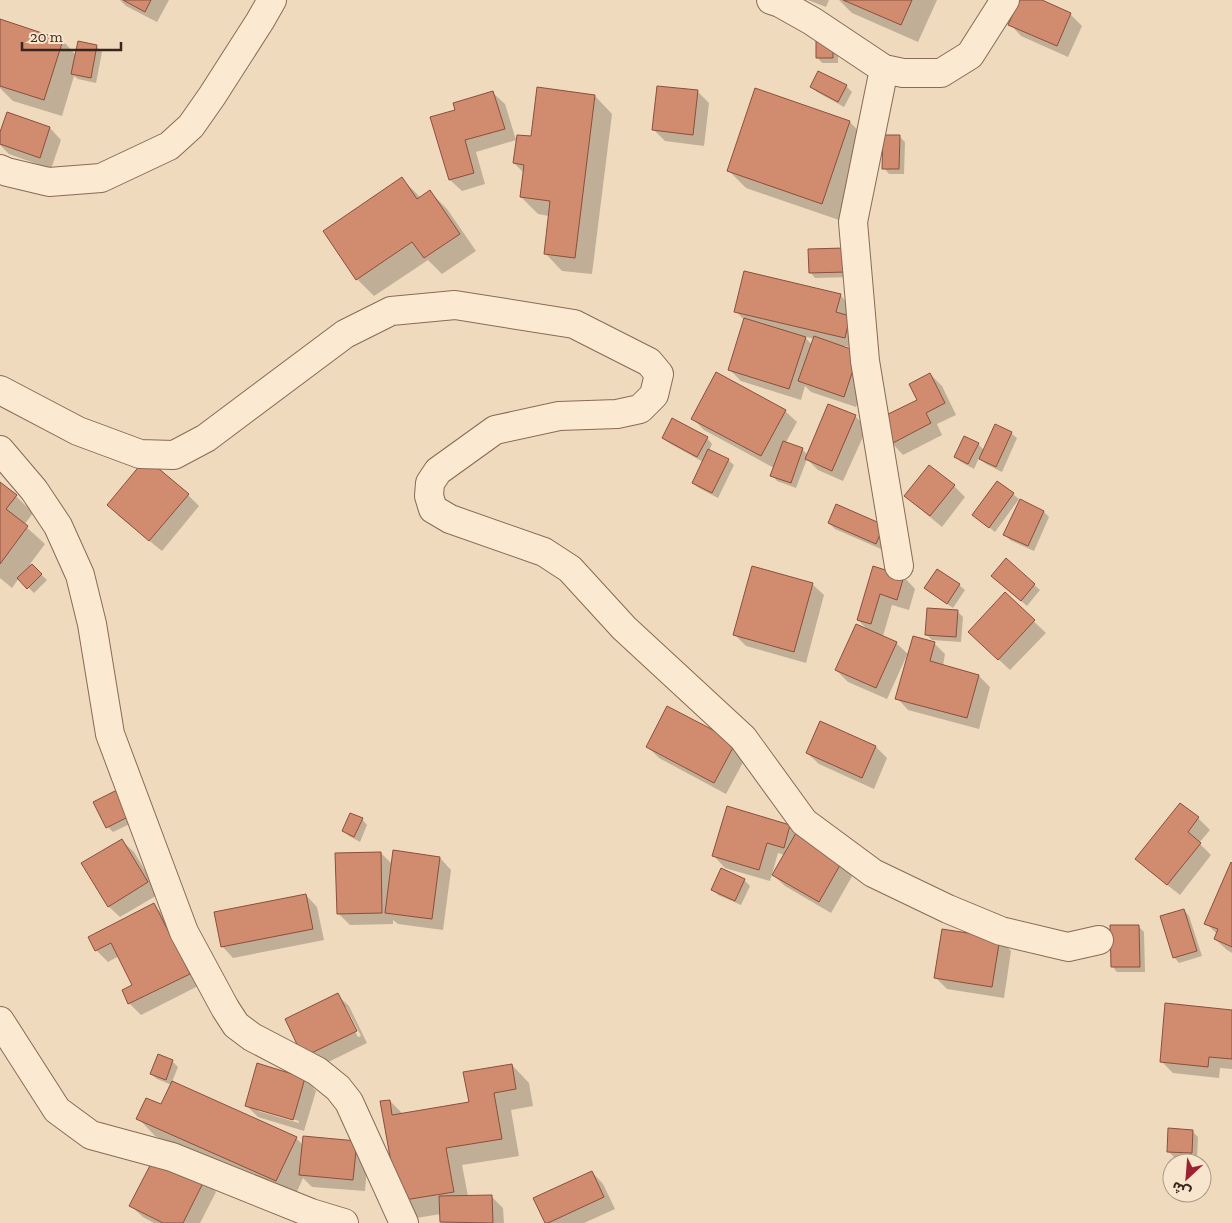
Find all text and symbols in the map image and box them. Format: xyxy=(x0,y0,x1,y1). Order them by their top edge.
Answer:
scale bar xyxy=(22,20,121,52)
text: 20 m xyxy=(30,28,63,46)
north arrow xyxy=(1162,1153,1212,1203)
text: ش xyxy=(1169,1177,1194,1201)

